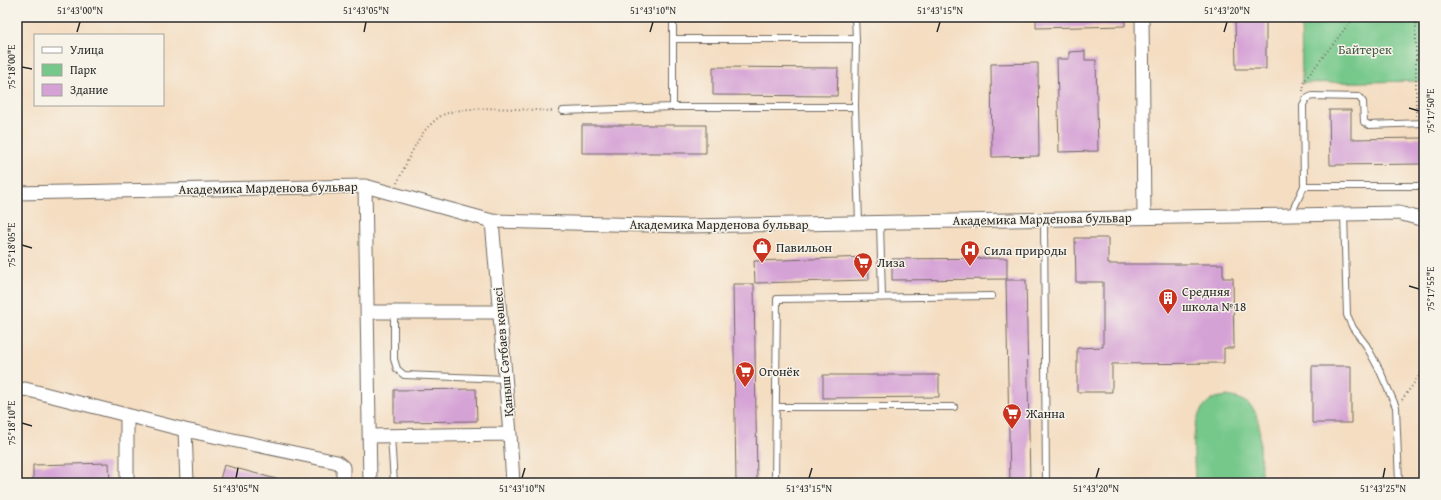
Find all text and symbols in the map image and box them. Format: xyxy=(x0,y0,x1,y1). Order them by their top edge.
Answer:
text: 51°43'00"N xyxy=(57,3,103,18)
text: 51°43'05"N xyxy=(343,3,389,18)
text: 51°43'10"N xyxy=(630,3,676,18)
text: 51°43'15"N xyxy=(917,3,963,18)
text: 51°43'20"N xyxy=(1204,3,1250,18)
legend xyxy=(34,34,164,106)
park label: Байтерек xyxy=(1338,40,1392,59)
text: Улица xyxy=(70,41,104,58)
text: 75°18'00"E xyxy=(4,45,19,89)
text: Парк xyxy=(70,61,97,78)
text: Здание xyxy=(70,81,109,98)
text: 75°17'50"E xyxy=(1423,89,1438,133)
street label: Академика Марденова бульвар xyxy=(178,177,358,199)
street label: Академика Марденова бульвар xyxy=(952,208,1132,230)
street label: Академика Марденова бульвар xyxy=(629,215,809,234)
text: 75°18'05"E xyxy=(4,223,19,267)
shop icon: Павильон xyxy=(751,236,773,264)
place label: Павильон xyxy=(776,238,833,257)
hospital icon: Сила природы xyxy=(959,239,981,267)
place label: Сила природы xyxy=(984,241,1067,260)
supermarket icon: Лиза xyxy=(852,251,874,279)
place label: Лиза xyxy=(877,253,906,272)
text: 75°17'55"E xyxy=(1423,267,1438,311)
place label: Средняя школа №18 xyxy=(1182,282,1246,316)
street label: Қаныш Сәтбаев көшесі xyxy=(488,286,518,418)
building icon: Средняя школа №18 xyxy=(1157,287,1179,315)
supermarket icon: Огонёк xyxy=(734,360,756,388)
place label: Огонёк xyxy=(759,362,800,381)
text: 75°18'10"E xyxy=(4,401,19,445)
supermarket icon: Жанна xyxy=(1001,402,1023,430)
place label: Жанна xyxy=(1025,404,1066,423)
text: 51°43'05"N xyxy=(213,481,259,496)
text: 51°43'10"N xyxy=(499,481,545,496)
text: 51°43'15"N xyxy=(786,481,832,496)
text: 51°43'20"N xyxy=(1073,481,1119,496)
text: 51°43'25"N xyxy=(1360,481,1406,496)

